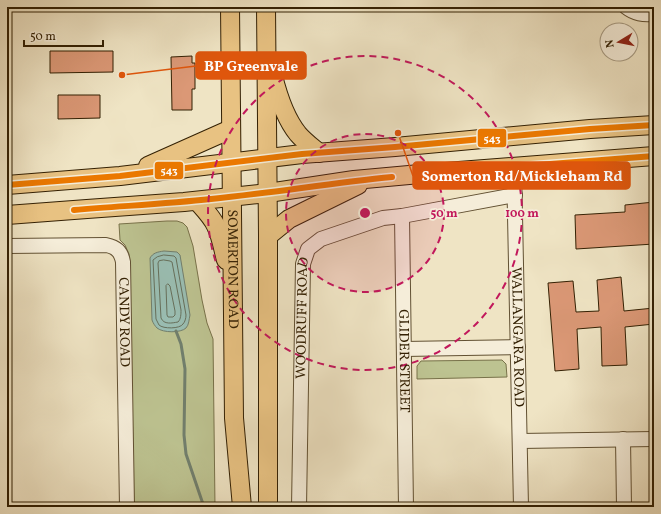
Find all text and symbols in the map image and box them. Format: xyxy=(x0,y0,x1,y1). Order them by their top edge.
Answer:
scale bar xyxy=(24,22,103,48)
north arrow xyxy=(599,22,639,62)
text: 50 m xyxy=(30,29,56,45)
text: N xyxy=(603,38,619,49)
callout: BP Greenvale xyxy=(196,52,306,79)
text: BP Greenvale xyxy=(204,57,298,78)
line badge: 543 xyxy=(477,128,507,148)
text: 543 xyxy=(483,132,501,147)
line badge: 543 xyxy=(154,161,184,180)
callout: Somerton Rd/Mickleham Rd xyxy=(413,162,630,189)
text: 543 xyxy=(160,164,178,179)
text: Somerton Rd/Mickleham Rd xyxy=(421,167,623,188)
centre of rings xyxy=(358,206,372,220)
text: 50 m xyxy=(430,206,458,222)
text: 100 m xyxy=(505,206,539,222)
street label: SOMERTON ROAD xyxy=(222,209,243,329)
street label: WOODRUFF ROAD xyxy=(292,255,314,379)
street label: WALLANGARA ROAD xyxy=(507,267,528,407)
street label: CANDY ROAD xyxy=(114,277,134,367)
street label: GLIDER STREET xyxy=(394,309,414,413)

